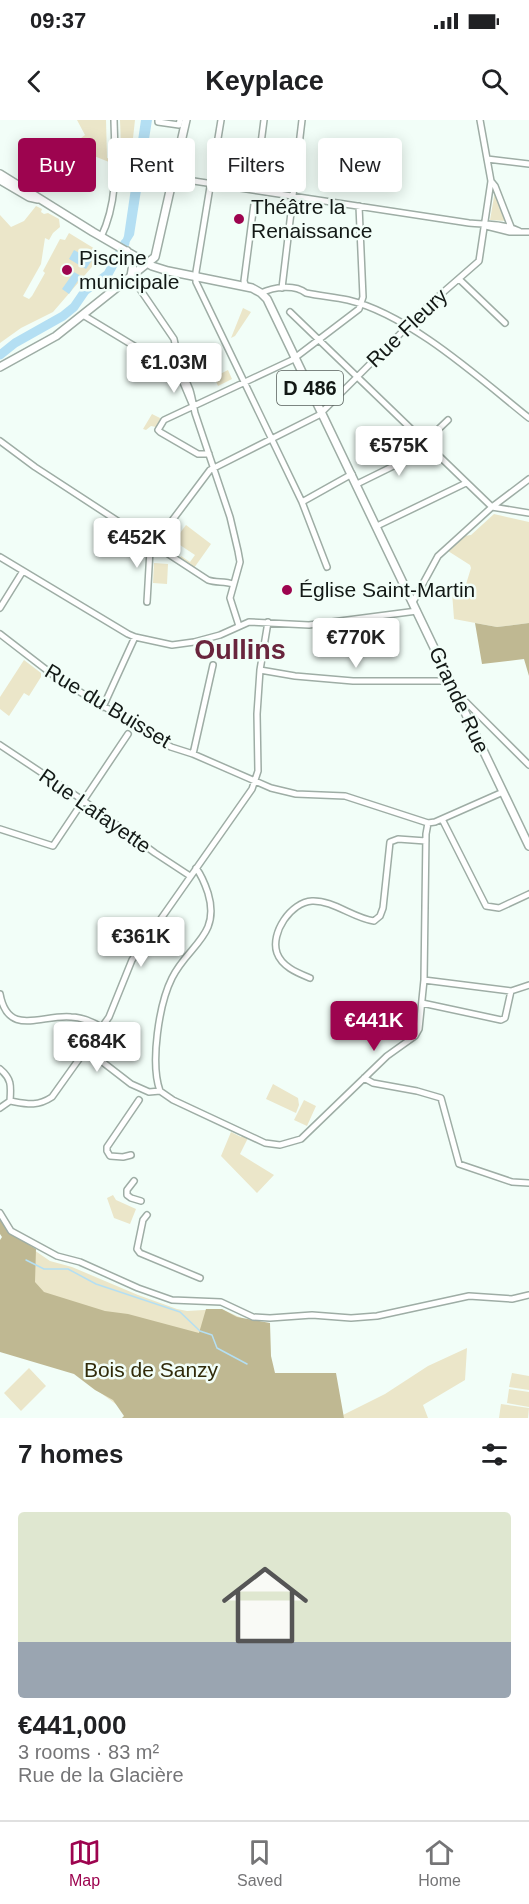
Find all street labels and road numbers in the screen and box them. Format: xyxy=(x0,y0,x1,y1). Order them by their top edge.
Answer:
street label: Rue Fleury xyxy=(362,283,452,372)
road number: D 486 xyxy=(277,371,343,405)
street label: Grande Rue xyxy=(425,643,494,756)
street label: Rue du Buisset xyxy=(41,659,175,752)
street label: Rue Lafayette xyxy=(35,764,155,858)

